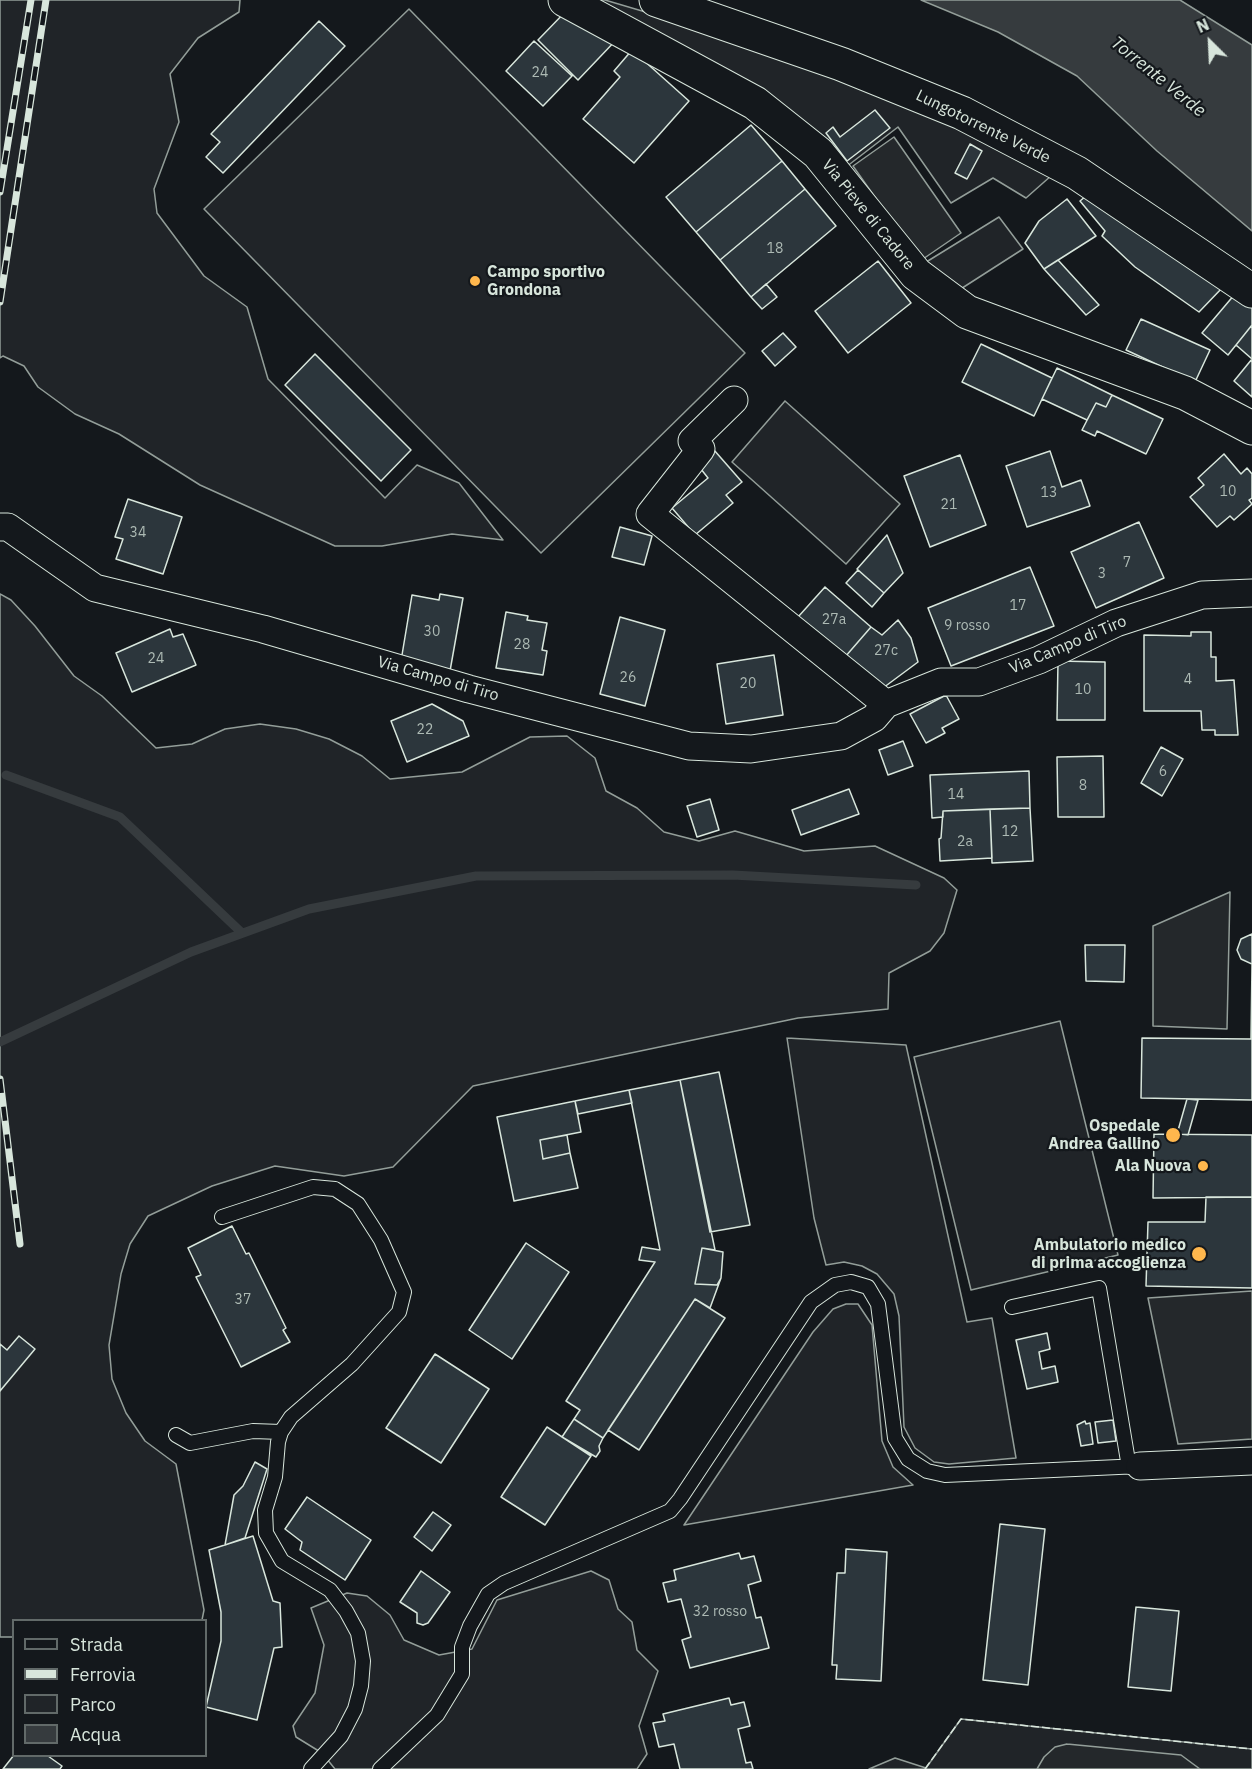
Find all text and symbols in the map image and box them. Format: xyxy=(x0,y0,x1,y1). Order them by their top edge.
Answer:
north arrow xyxy=(1180,12,1240,72)
text: N xyxy=(1193,14,1212,37)
water label: Torrente Verde xyxy=(1106,32,1210,122)
house number: 24 xyxy=(532,65,548,81)
street label: Lungotorrente Verde xyxy=(913,86,1053,168)
street label: Via Pieve di Cadore xyxy=(817,156,919,274)
house number: 18 xyxy=(767,241,783,257)
place label: Campo sportivo Grondona xyxy=(487,262,605,300)
marker: Campo sportivo Grondona xyxy=(468,274,482,288)
house number: 10 xyxy=(1220,484,1236,500)
house number: 13 xyxy=(1041,485,1057,501)
house number: 21 xyxy=(941,497,957,513)
house number: 34 xyxy=(130,525,146,541)
house number: 7 xyxy=(1123,555,1131,571)
house number: 3 xyxy=(1098,566,1106,582)
house number: 17 xyxy=(1010,598,1026,614)
house number: 27a xyxy=(822,612,846,628)
street label: Via Campo di Tiro xyxy=(1006,612,1130,678)
house number: 9 rosso xyxy=(944,618,990,634)
house number: 30 xyxy=(424,624,440,640)
house number: 28 xyxy=(514,637,530,653)
house number: 27c xyxy=(874,643,898,659)
house number: 24 xyxy=(148,651,164,667)
street label: Via Campo di Tiro xyxy=(375,652,501,706)
house number: 26 xyxy=(620,670,636,686)
house number: 4 xyxy=(1184,672,1192,688)
house number: 20 xyxy=(740,676,756,692)
house number: 10 xyxy=(1075,682,1091,698)
house number: 22 xyxy=(417,722,433,738)
house number: 6 xyxy=(1159,764,1167,780)
house number: 8 xyxy=(1079,778,1087,794)
house number: 14 xyxy=(948,787,964,803)
house number: 12 xyxy=(1002,824,1018,840)
house number: 2a xyxy=(957,834,973,850)
place label: Ospedale Andrea Gallino xyxy=(1048,1116,1160,1154)
marker: Ospedale Andrea Gallino xyxy=(1164,1126,1182,1144)
place label: Ala Nuova xyxy=(1115,1156,1191,1176)
marker: Ala Nuova xyxy=(1196,1159,1210,1173)
place label: Ambulatorio medico di prima accoglienza xyxy=(1031,1235,1186,1273)
marker: Ambulatorio medico di prima accoglienza xyxy=(1190,1245,1208,1263)
house number: 37 xyxy=(235,1292,251,1308)
house number: 32 rosso xyxy=(693,1604,747,1620)
legend xyxy=(12,1619,207,1757)
text: Strada xyxy=(70,1633,123,1656)
text: Ferrovia xyxy=(70,1663,136,1686)
text: Parco xyxy=(70,1693,116,1716)
text: Acqua xyxy=(70,1723,121,1746)

